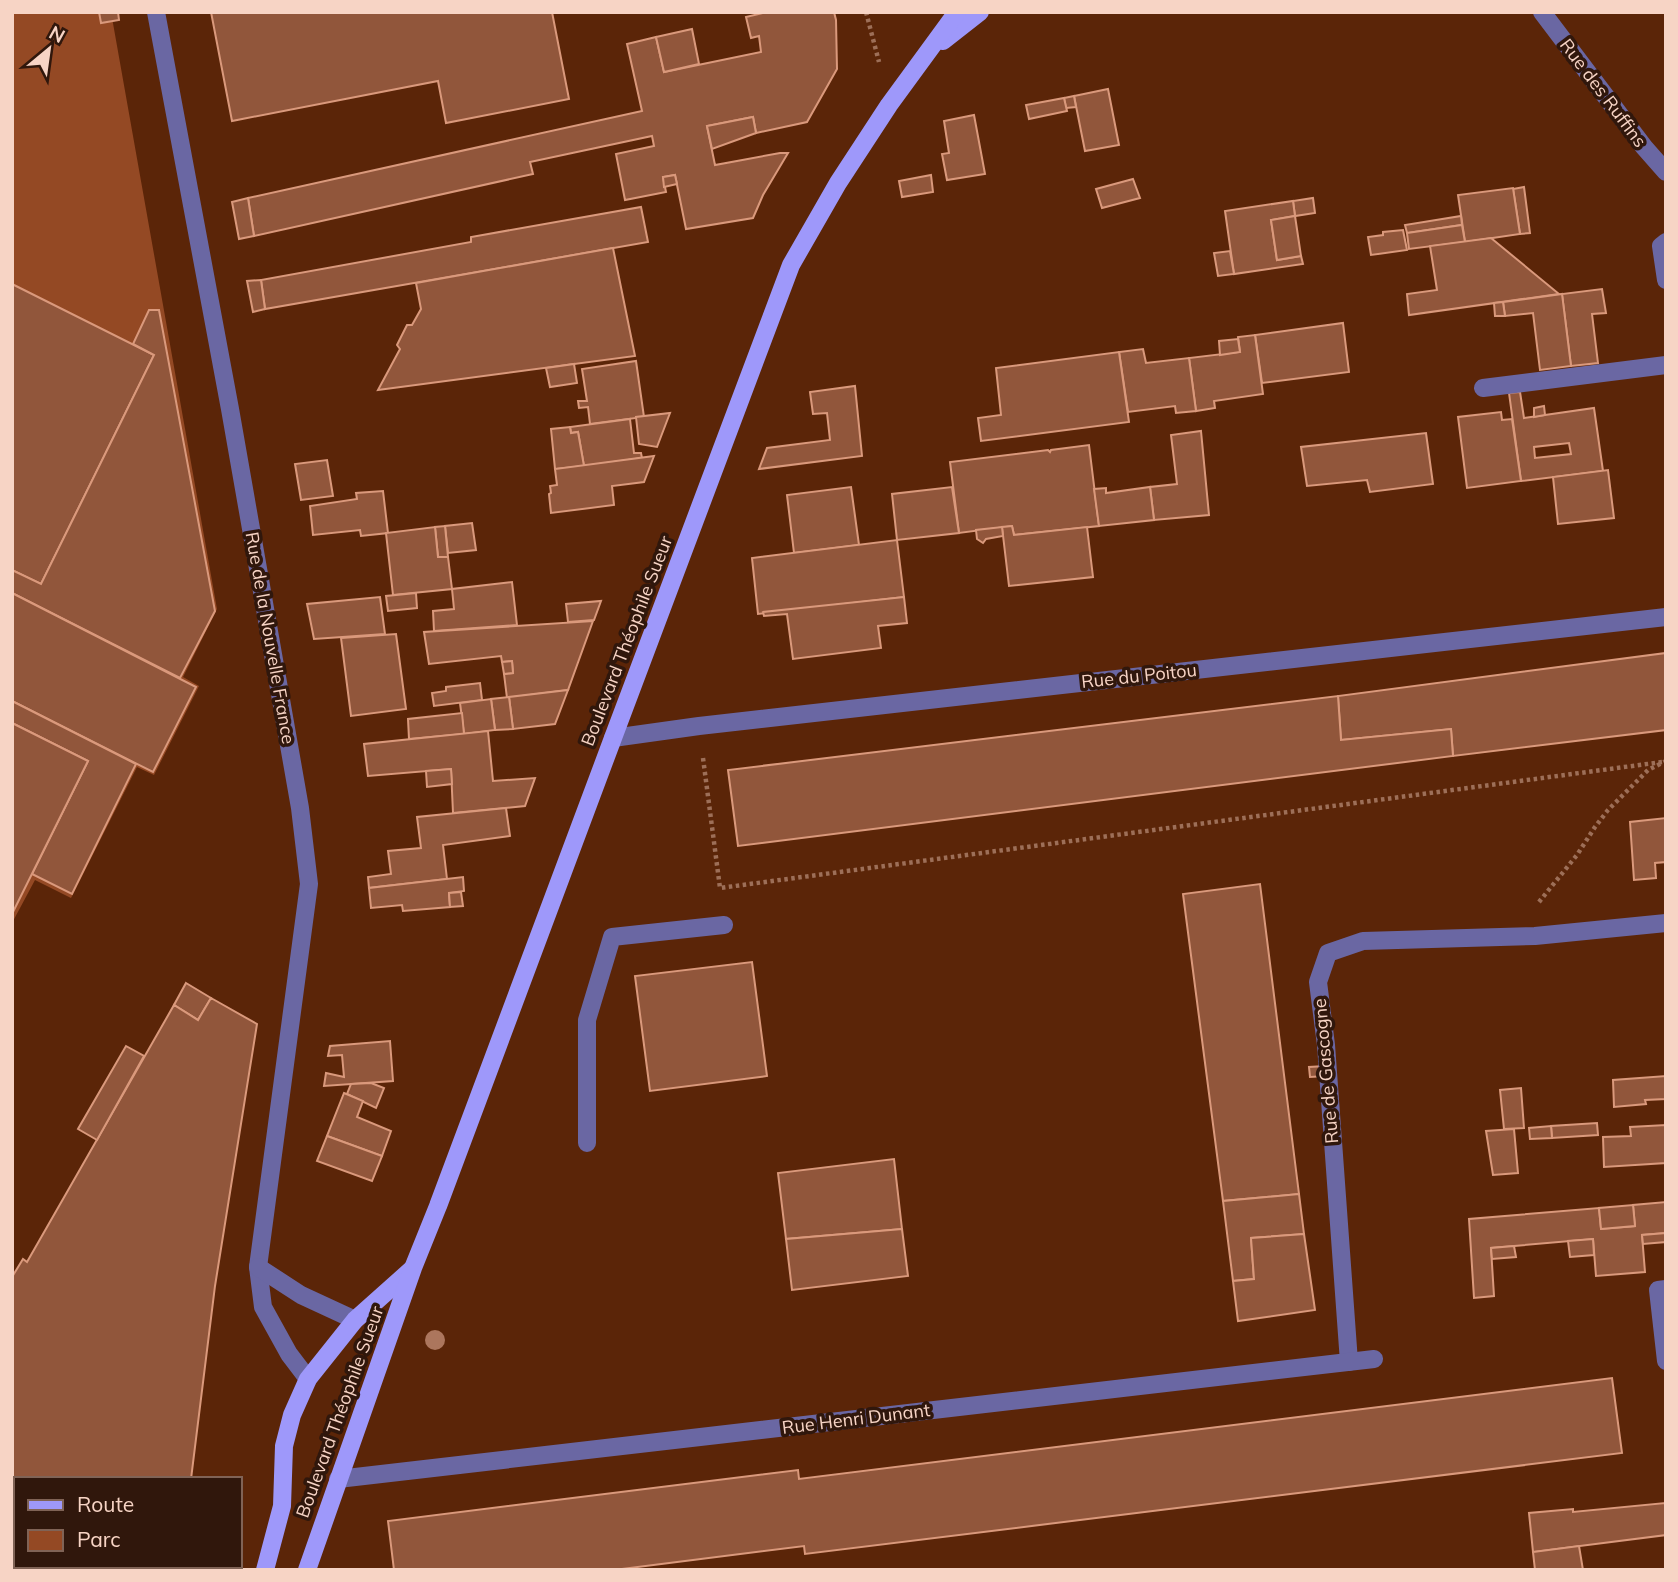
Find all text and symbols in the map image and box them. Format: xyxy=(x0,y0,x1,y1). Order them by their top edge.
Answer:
north arrow xyxy=(14,14,84,84)
text: N xyxy=(45,20,69,48)
street label: Rue des Ruffins xyxy=(1555,34,1652,152)
street label: Rue de la Nouvelle France xyxy=(240,530,300,746)
street label: Boulevard Théophile Sueur xyxy=(576,532,677,749)
street label: Rue du Poitou xyxy=(1080,658,1198,693)
street label: Rue de Gascogne xyxy=(1308,997,1343,1145)
street label: Boulevard Théophile Sueur xyxy=(291,1303,389,1521)
street label: Rue Henri Dunant xyxy=(781,1398,931,1439)
legend xyxy=(14,1477,242,1568)
text: Route xyxy=(77,1491,134,1517)
text: Parc xyxy=(77,1526,121,1552)

